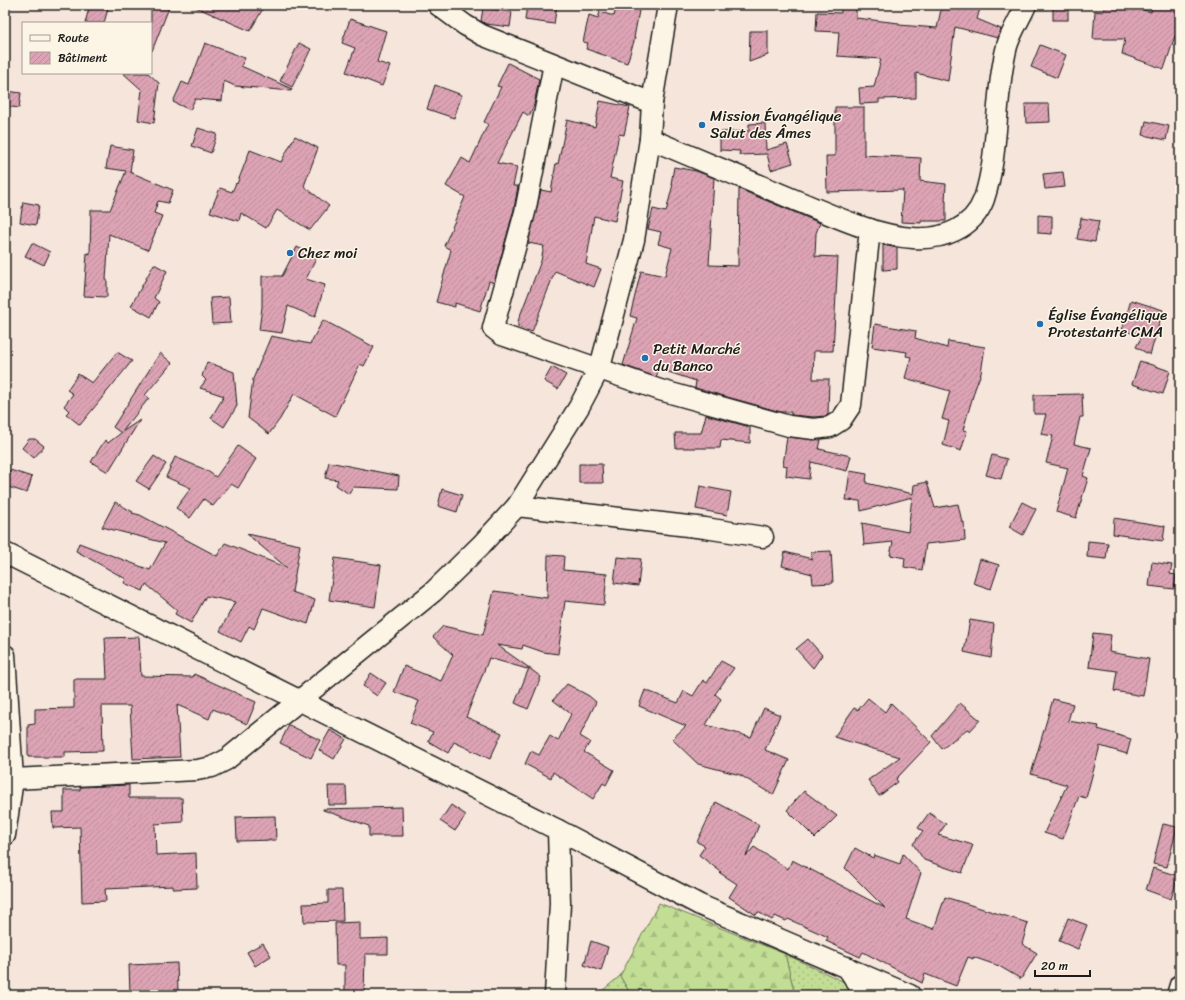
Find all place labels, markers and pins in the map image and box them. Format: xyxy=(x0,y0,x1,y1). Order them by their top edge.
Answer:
place label: Mission Évangélique Salut des Âmes xyxy=(710,103,842,146)
marker: Mission Évangélique Salut des Âmes xyxy=(697,120,707,130)
place label: Chez moi xyxy=(298,240,358,266)
marker: Chez moi xyxy=(285,248,295,258)
place label: Église Évangélique Protestante CMA xyxy=(1048,302,1167,345)
marker: Église Évangélique Protestante CMA xyxy=(1035,319,1045,329)
place label: Petit Marché du Banco xyxy=(653,336,741,379)
marker: Petit Marché du Banco xyxy=(640,353,650,363)

